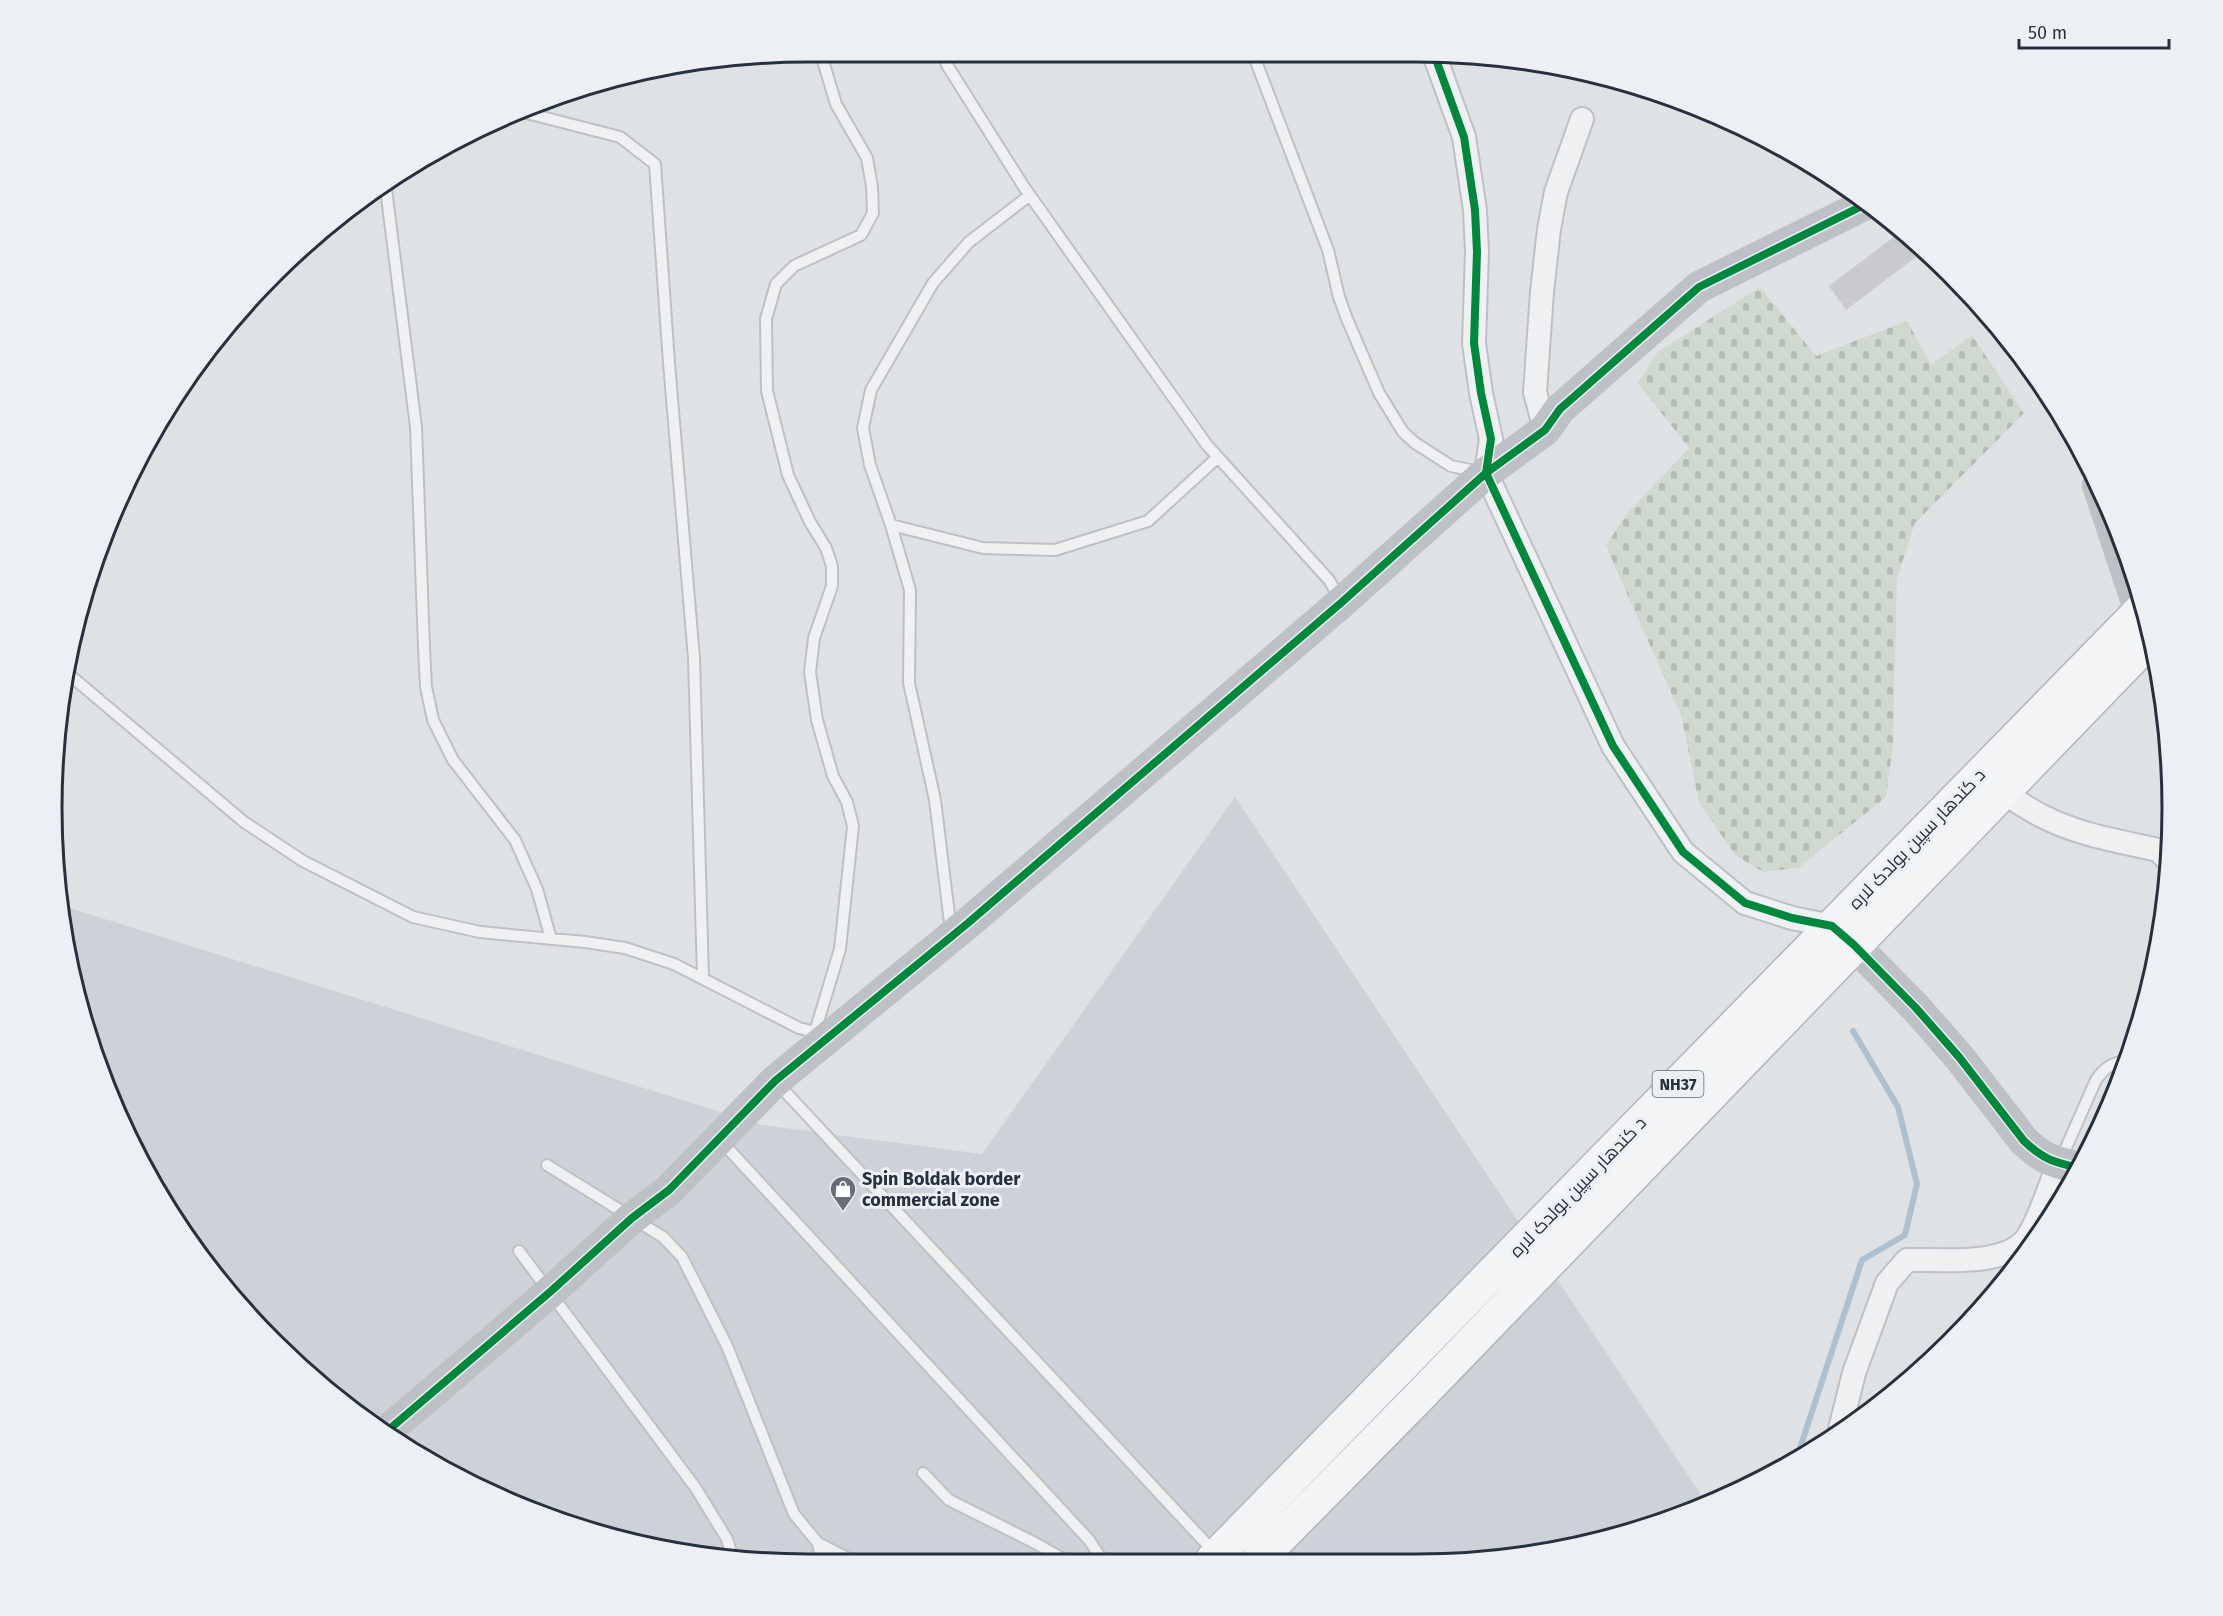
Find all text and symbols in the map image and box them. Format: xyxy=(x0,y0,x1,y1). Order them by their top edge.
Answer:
scale bar xyxy=(2019,12,2169,50)
text: 50 m xyxy=(2028,22,2067,44)
street label: د کندهار سپین بولدک لاره xyxy=(1844,764,1990,914)
road number: NH37 xyxy=(1652,1071,1704,1097)
street label: د کندهار سپین بولدک لاره xyxy=(1505,1112,1651,1262)
place label: Spin Boldak border commercial zone xyxy=(862,1168,1021,1211)
shop icon: Spin Boldak border commercial zone xyxy=(828,1174,858,1212)

